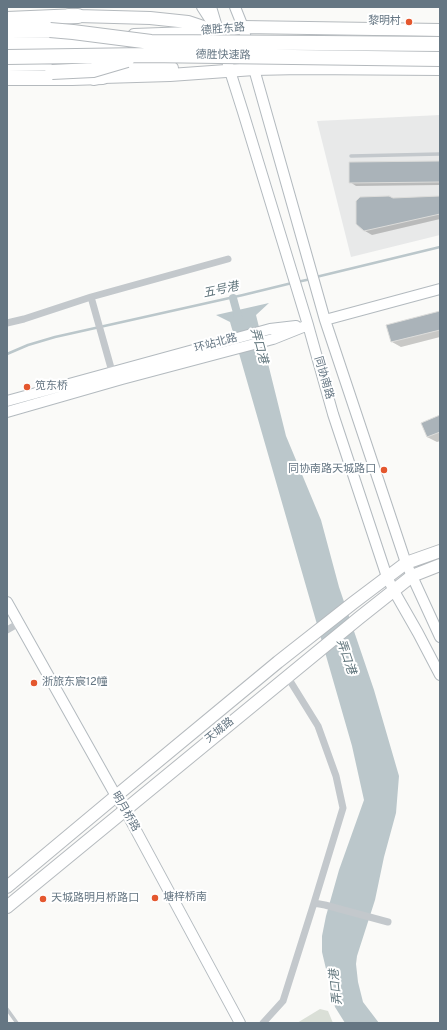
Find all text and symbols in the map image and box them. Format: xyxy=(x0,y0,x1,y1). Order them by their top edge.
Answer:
place label: 黎明村 xyxy=(368,15,401,29)
marker: 黎明村 xyxy=(404,17,414,27)
street label: 德胜东路 xyxy=(201,22,245,38)
street label: 德胜快速路 xyxy=(195,49,251,63)
water label: 五号港 xyxy=(202,280,240,302)
water label: 弄口港 xyxy=(246,327,270,365)
street label: 环站北路 xyxy=(193,332,239,356)
street label: 同协南路 xyxy=(311,355,335,401)
place label: 笕东桥 xyxy=(35,380,68,394)
marker: 笕东桥 xyxy=(22,382,32,392)
place label: 同协南路天城路口 xyxy=(288,463,376,477)
marker: 同协南路天城路口 xyxy=(379,465,389,475)
water label: 弄口港 xyxy=(332,638,358,676)
place label: 浙旅东宸12幢 xyxy=(42,676,108,690)
marker: 浙旅东宸12幢 xyxy=(29,678,39,688)
street label: 天城路 xyxy=(203,715,237,747)
street label: 明月桥路 xyxy=(108,790,142,834)
place label: 塘梓桥南 xyxy=(163,891,207,905)
place label: 天城路明月桥路口 xyxy=(51,892,139,906)
marker: 塘梓桥南 xyxy=(150,893,160,903)
marker: 天城路明月桥路口 xyxy=(38,894,48,904)
water label: 弄口港 xyxy=(328,968,346,1006)

